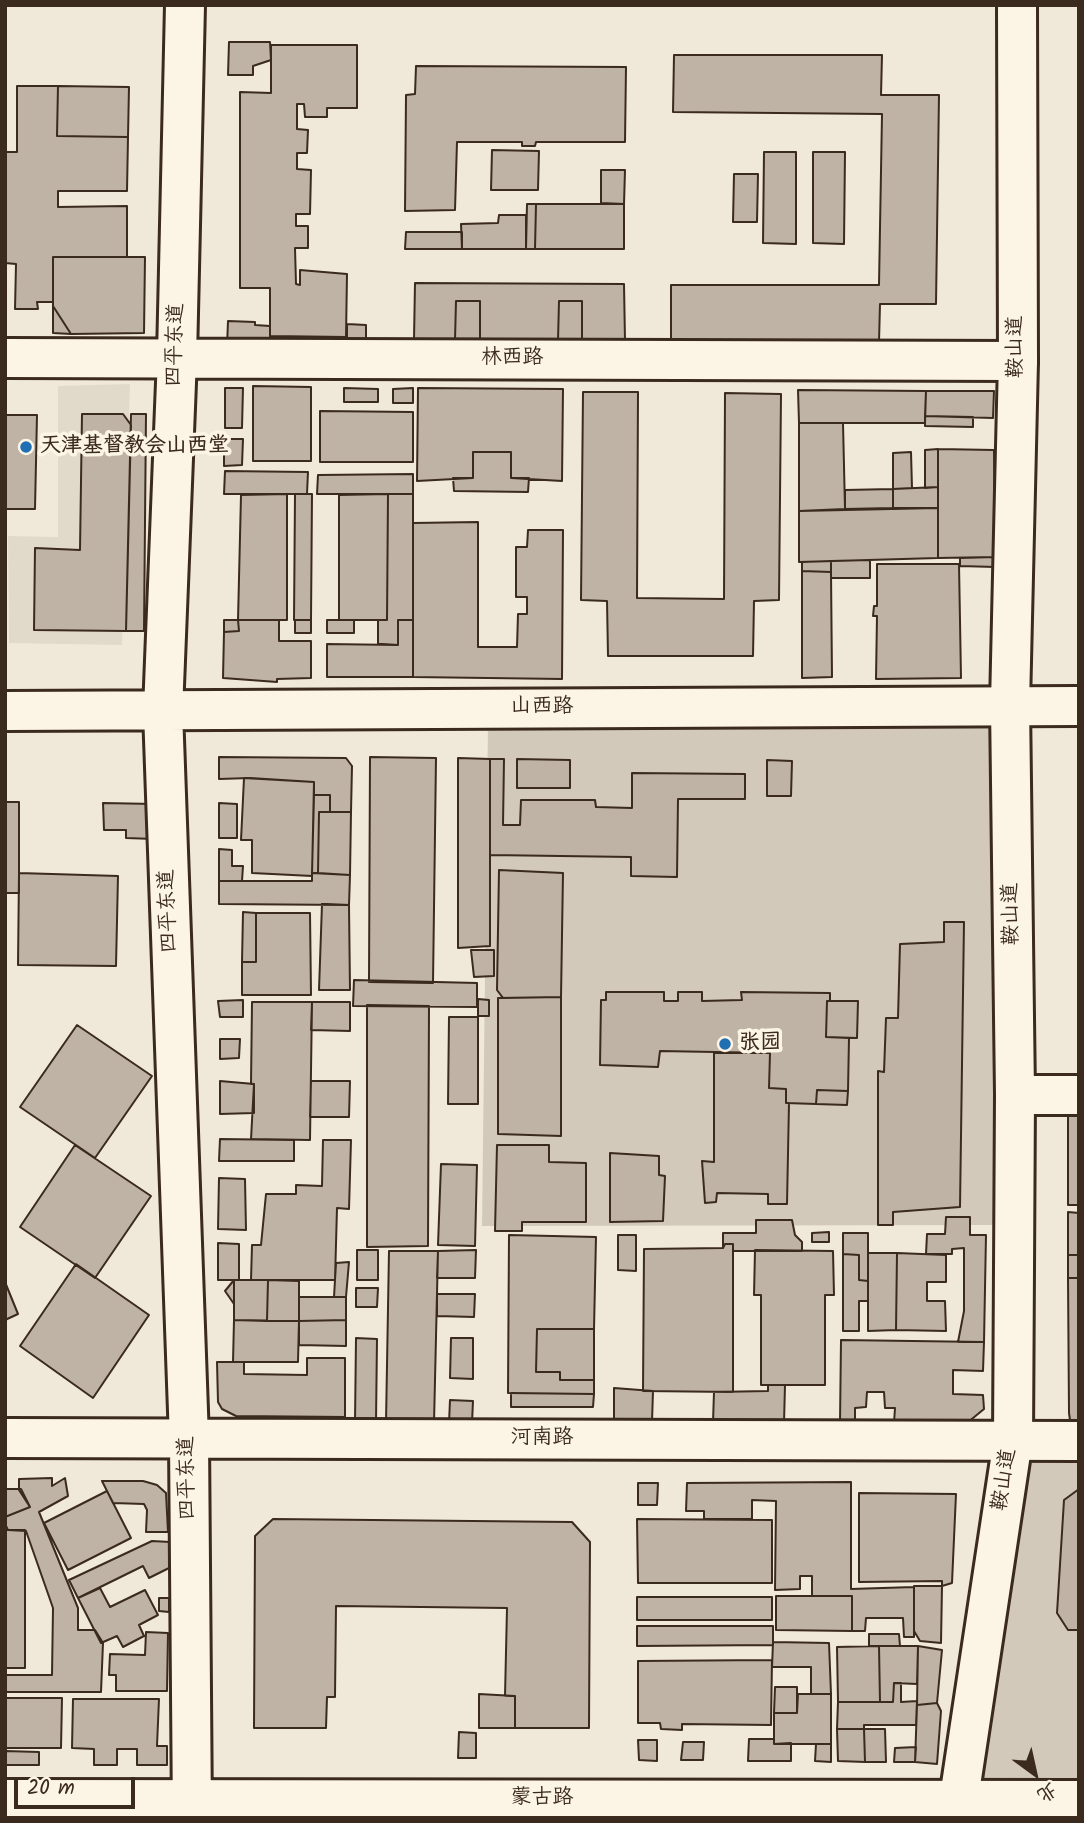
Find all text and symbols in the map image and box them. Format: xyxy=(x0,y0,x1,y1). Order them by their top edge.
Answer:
street label: 四平东道 xyxy=(163,303,191,387)
street label: 鞍山道 xyxy=(1004,316,1030,378)
street label: 林西路 xyxy=(481,346,543,372)
place label: 天津基督教会山西堂 xyxy=(40,434,229,460)
marker: 天津基督教会山西堂 xyxy=(18,439,34,455)
street label: 山西路 xyxy=(511,695,573,721)
street label: 四平东道 xyxy=(156,869,184,953)
street label: 鞍山道 xyxy=(1000,882,1026,946)
place label: 张园 xyxy=(739,1031,781,1057)
marker: 张园 xyxy=(717,1036,733,1052)
street label: 河南路 xyxy=(511,1426,573,1452)
street label: 四平东道 xyxy=(176,1436,202,1520)
street label: 鞍山道 xyxy=(989,1447,1023,1513)
north arrow xyxy=(1000,1739,1070,1809)
scale bar xyxy=(18,1764,138,1808)
text: 20 m xyxy=(27,1772,75,1805)
text: 北 xyxy=(1030,1774,1063,1809)
street label: 蒙古路 xyxy=(511,1786,573,1812)

